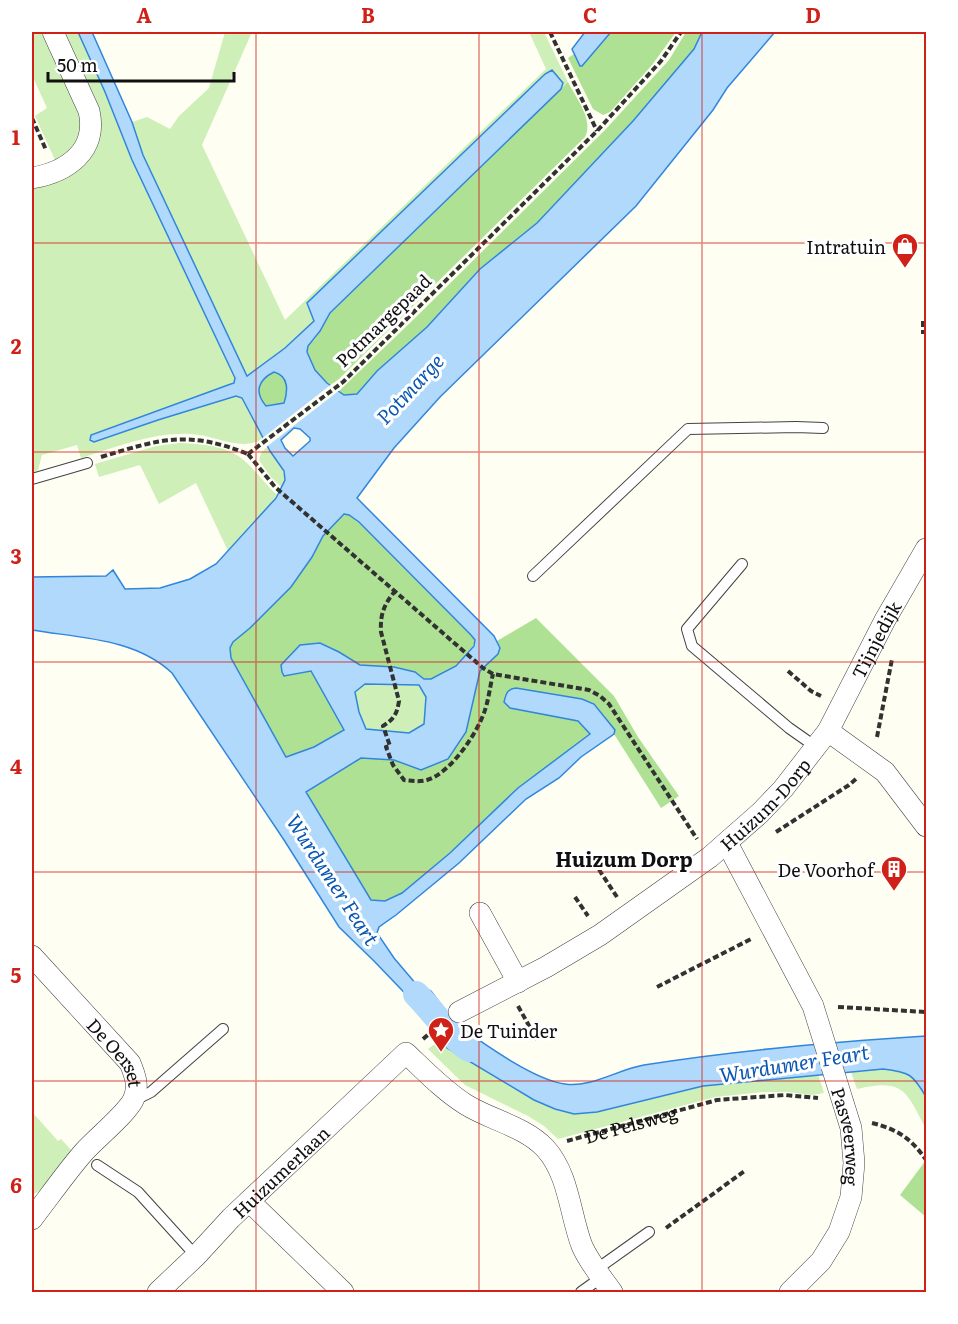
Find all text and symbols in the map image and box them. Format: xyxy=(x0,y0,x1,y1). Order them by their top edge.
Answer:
text: A xyxy=(136,0,152,29)
text: B xyxy=(361,0,375,29)
text: C xyxy=(583,0,597,29)
text: D xyxy=(805,0,821,29)
scale bar xyxy=(48,45,234,83)
text: 50 m xyxy=(57,51,98,78)
text: 1 xyxy=(12,121,20,151)
shop icon: Intratuin xyxy=(890,231,920,269)
place label: Intratuin xyxy=(806,233,886,260)
street label: Potmargepaad xyxy=(329,267,437,373)
text: 2 xyxy=(11,330,22,360)
water label: Potmarge xyxy=(368,346,450,430)
text: 3 xyxy=(10,540,22,570)
street label: Tijnjedijk xyxy=(844,595,908,683)
text: 4 xyxy=(10,750,22,780)
street label: Huizum-Dorp xyxy=(713,752,816,856)
water label: Wurdumer Feart xyxy=(280,807,388,951)
district label: Huizum Dorp xyxy=(555,843,693,873)
building icon: De Voorhof xyxy=(879,854,909,892)
place label: De Voorhof xyxy=(777,856,876,883)
text: 5 xyxy=(11,959,22,989)
street label: De Oerset xyxy=(81,1012,150,1089)
place icon: De Tuinder xyxy=(426,1015,456,1053)
place label: De Tuinder xyxy=(460,1017,558,1044)
water label: Wurdumer Feart xyxy=(717,1035,871,1089)
street label: Pasveerweg xyxy=(826,1084,868,1188)
street label: De Pelsweg xyxy=(581,1098,681,1149)
street label: Huizumerlaan xyxy=(226,1119,335,1224)
text: 6 xyxy=(10,1169,22,1199)

